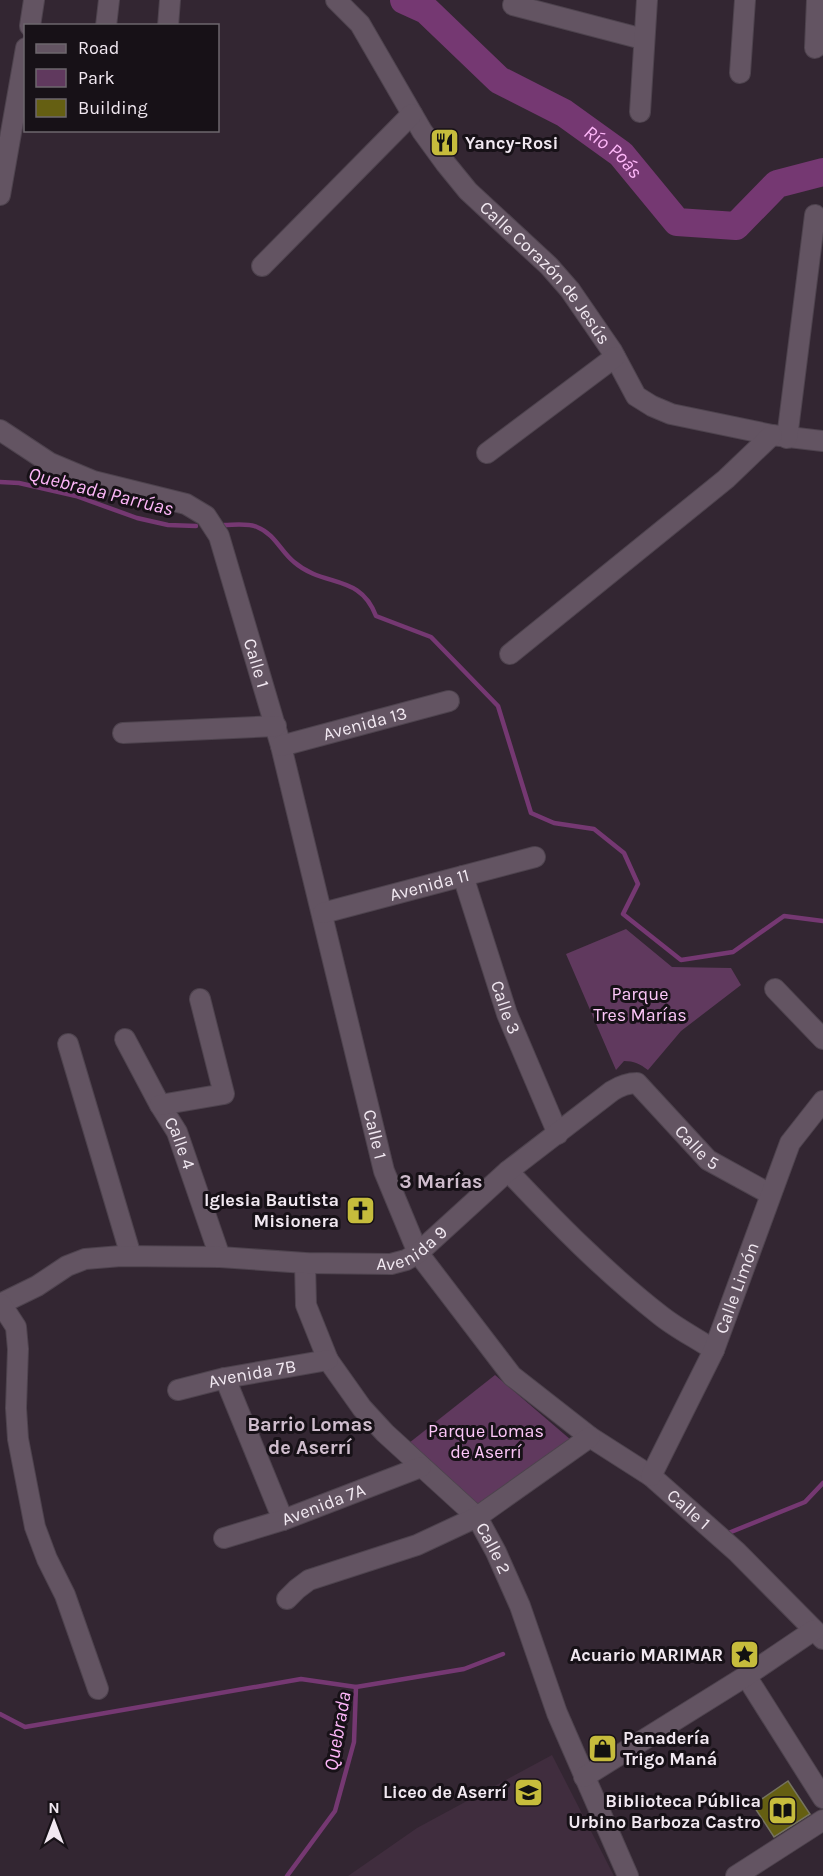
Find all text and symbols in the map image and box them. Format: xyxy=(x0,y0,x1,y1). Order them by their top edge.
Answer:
legend xyxy=(24,24,219,132)
text: Road xyxy=(78,37,119,59)
text: Park xyxy=(78,67,115,89)
text: Building xyxy=(78,97,148,119)
water label: Río Poás xyxy=(580,120,647,183)
restaurant icon: Yancy-Rosi xyxy=(428,127,460,159)
place label: Yancy-Rosi xyxy=(465,132,558,154)
street label: Calle Corazón de Jesús xyxy=(475,196,615,349)
water label: Quebrada Parrúas xyxy=(26,462,176,521)
street label: Calle 1 xyxy=(239,636,274,690)
street label: Avenida 13 xyxy=(321,702,409,745)
street label: Avenida 11 xyxy=(387,864,471,906)
street label: Calle 3 xyxy=(486,978,525,1037)
park label: Parque Tres Marías xyxy=(593,983,687,1026)
street label: Calle 1 xyxy=(358,1107,392,1161)
street label: Calle 4 xyxy=(159,1113,200,1172)
street label: Calle 5 xyxy=(670,1120,723,1175)
district label: 3 Marías xyxy=(399,1170,483,1193)
place label: Iglesia Bautista Misionera xyxy=(204,1189,339,1232)
church icon: Iglesia Bautista Misionera xyxy=(344,1194,376,1226)
street label: Avenida 9 xyxy=(376,1221,452,1275)
street label: Calle Limón xyxy=(710,1239,764,1337)
street label: Avenida 7B xyxy=(206,1355,298,1393)
district label: Barrio Lomas de Aserrí xyxy=(247,1413,373,1459)
park label: Parque Lomas de Aserrí xyxy=(428,1420,544,1463)
street label: Avenida 7A xyxy=(278,1478,369,1531)
street label: Calle 1 xyxy=(662,1484,715,1534)
street label: Calle 2 xyxy=(471,1519,515,1578)
place icon: Acuario MARIMAR xyxy=(728,1639,760,1671)
place label: Acuario MARIMAR xyxy=(570,1644,723,1666)
water label: Quebrada xyxy=(319,1690,356,1773)
place label: Panadería Trigo Maná xyxy=(623,1727,717,1770)
shop icon: Panadería Trigo Maná xyxy=(586,1732,618,1764)
school or university icon: Liceo de Aserrí xyxy=(512,1776,544,1808)
place label: Liceo de Aserrí xyxy=(383,1781,508,1803)
place label: Biblioteca Pública Urbino Barboza Castro xyxy=(568,1790,761,1833)
north arrow xyxy=(24,1792,84,1852)
library icon: Biblioteca Pública Urbino Barboza Castro xyxy=(766,1795,798,1827)
text: N xyxy=(48,1798,60,1817)

